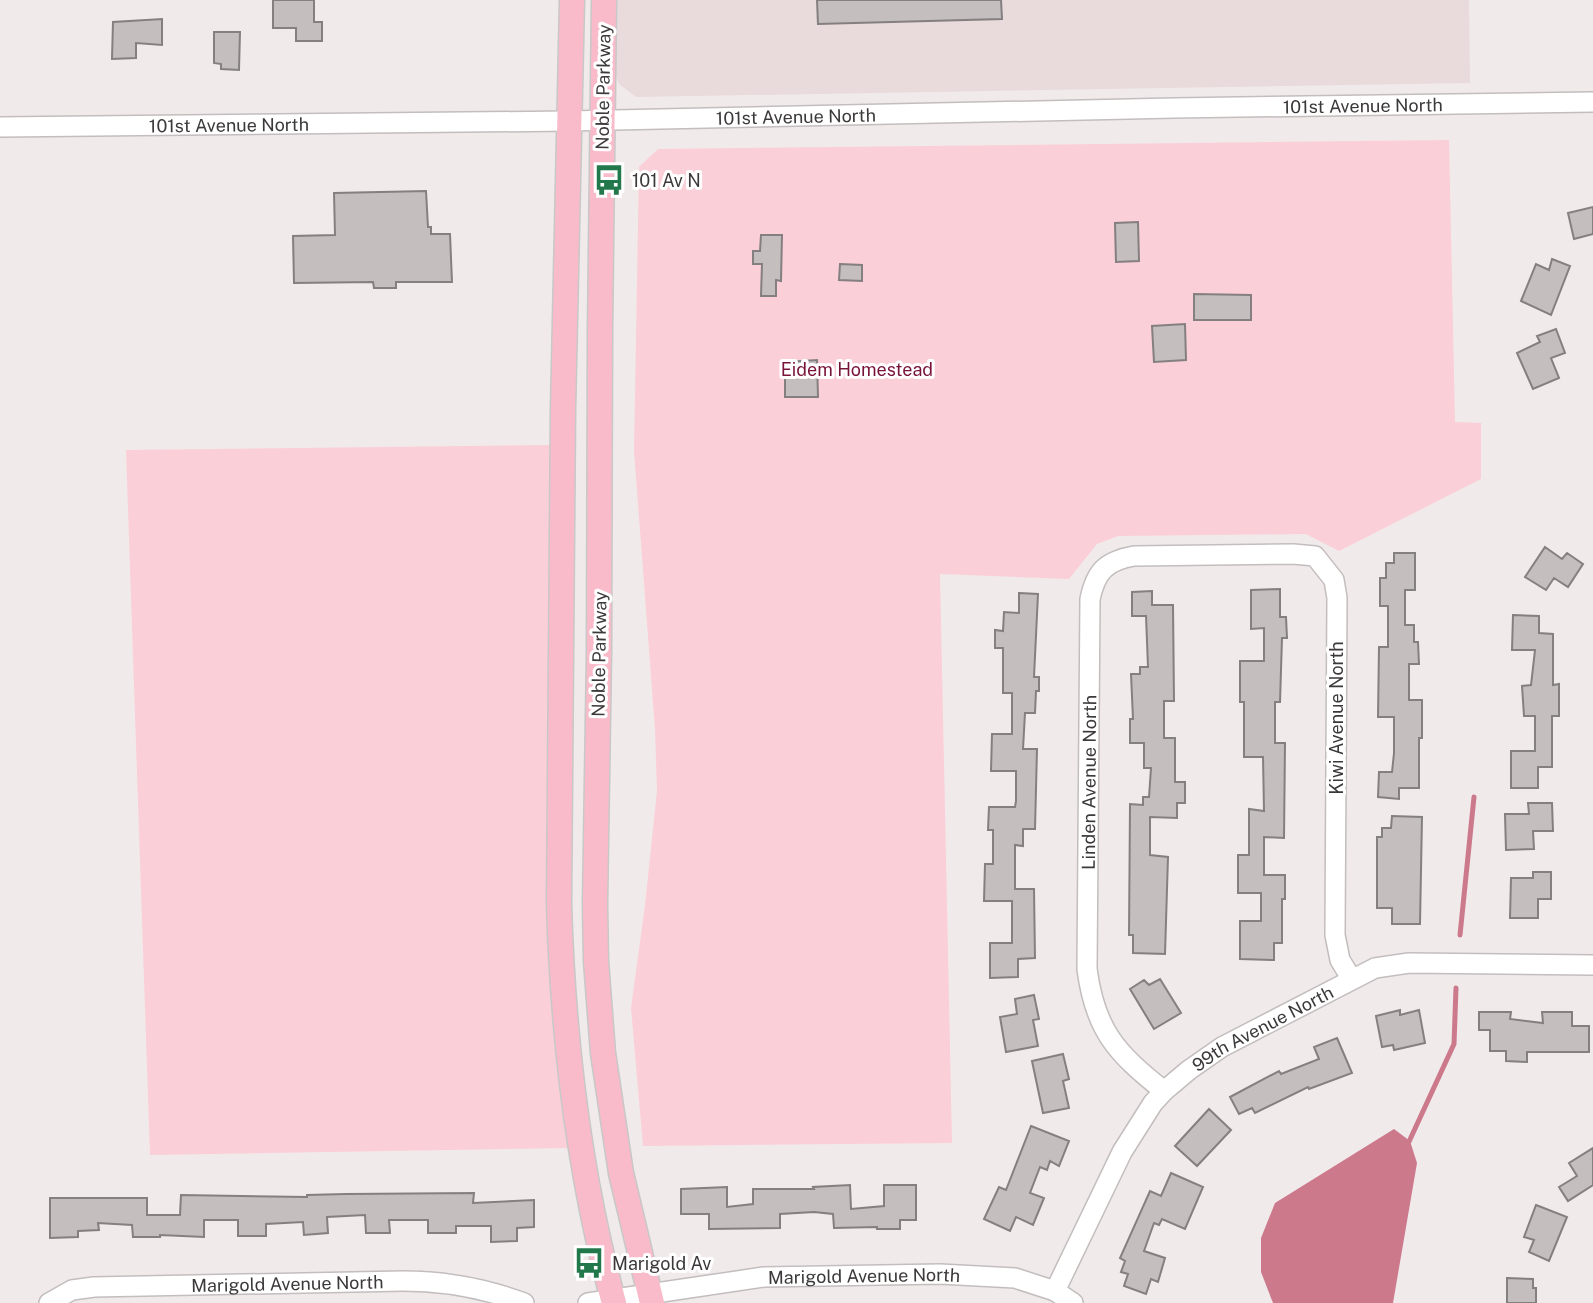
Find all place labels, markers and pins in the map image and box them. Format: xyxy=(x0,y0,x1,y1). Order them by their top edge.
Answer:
bus stop icon: 101 Av N xyxy=(592,163,626,197)
place label: 101 Av N xyxy=(632,170,701,191)
bus stop icon: Marigold Av xyxy=(572,1246,606,1280)
place label: Marigold Av xyxy=(612,1253,711,1274)

